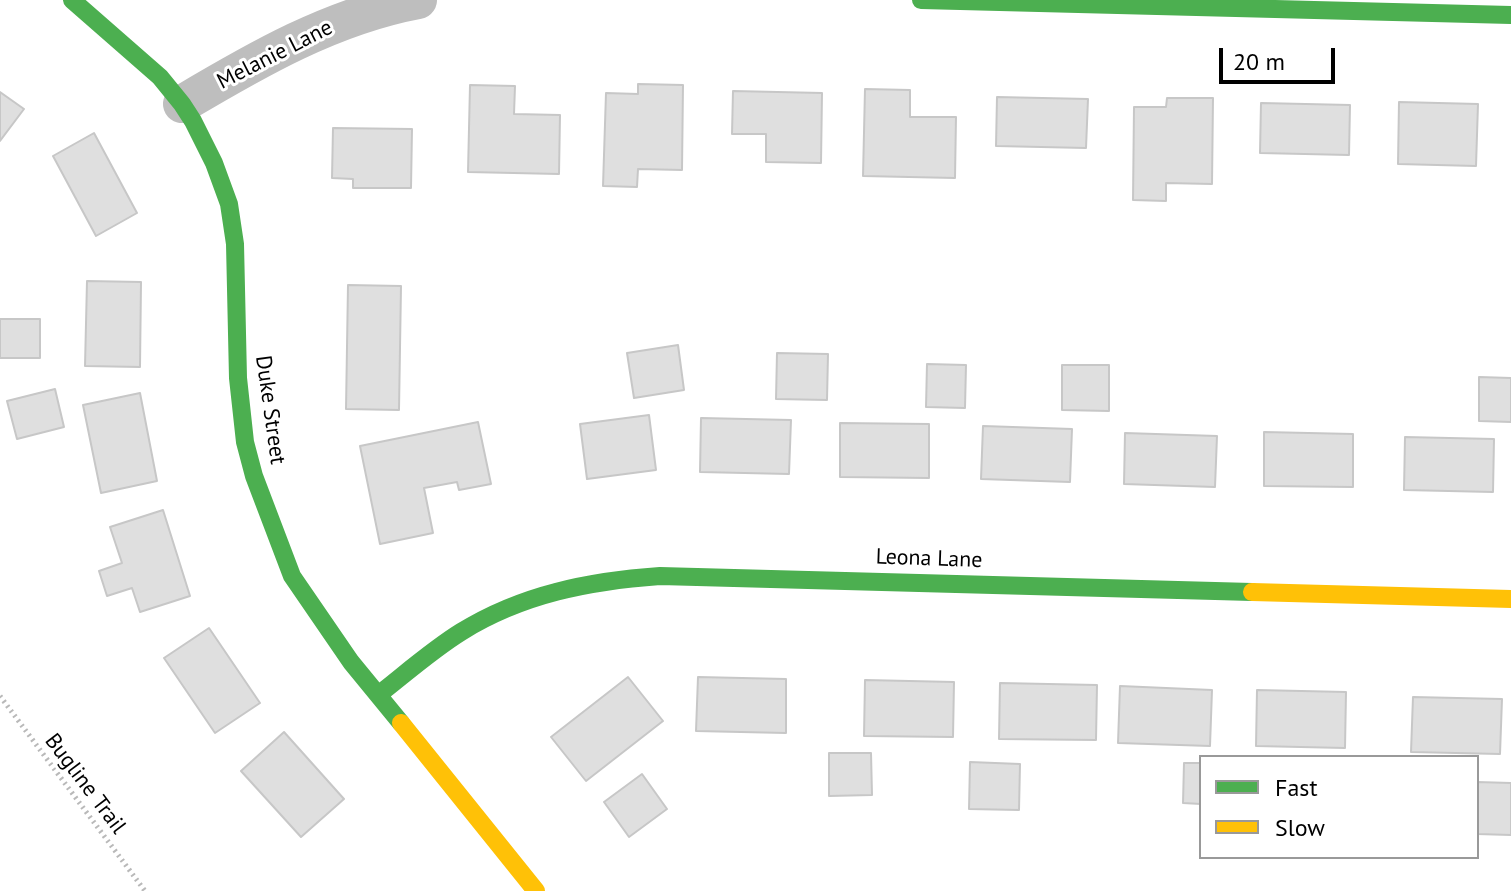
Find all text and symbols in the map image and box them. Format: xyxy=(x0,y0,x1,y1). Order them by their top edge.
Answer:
street label: Melanie Lane xyxy=(213,15,337,95)
scale bar xyxy=(1223,32,1339,82)
text: 20 m xyxy=(1233,46,1285,77)
street label: Duke Street xyxy=(249,354,291,466)
street label: Leona Lane xyxy=(875,544,983,574)
street label: Bugline Trail xyxy=(39,729,131,839)
legend xyxy=(1199,755,1479,859)
text: Fast xyxy=(1275,772,1318,803)
text: Slow xyxy=(1275,812,1325,843)

